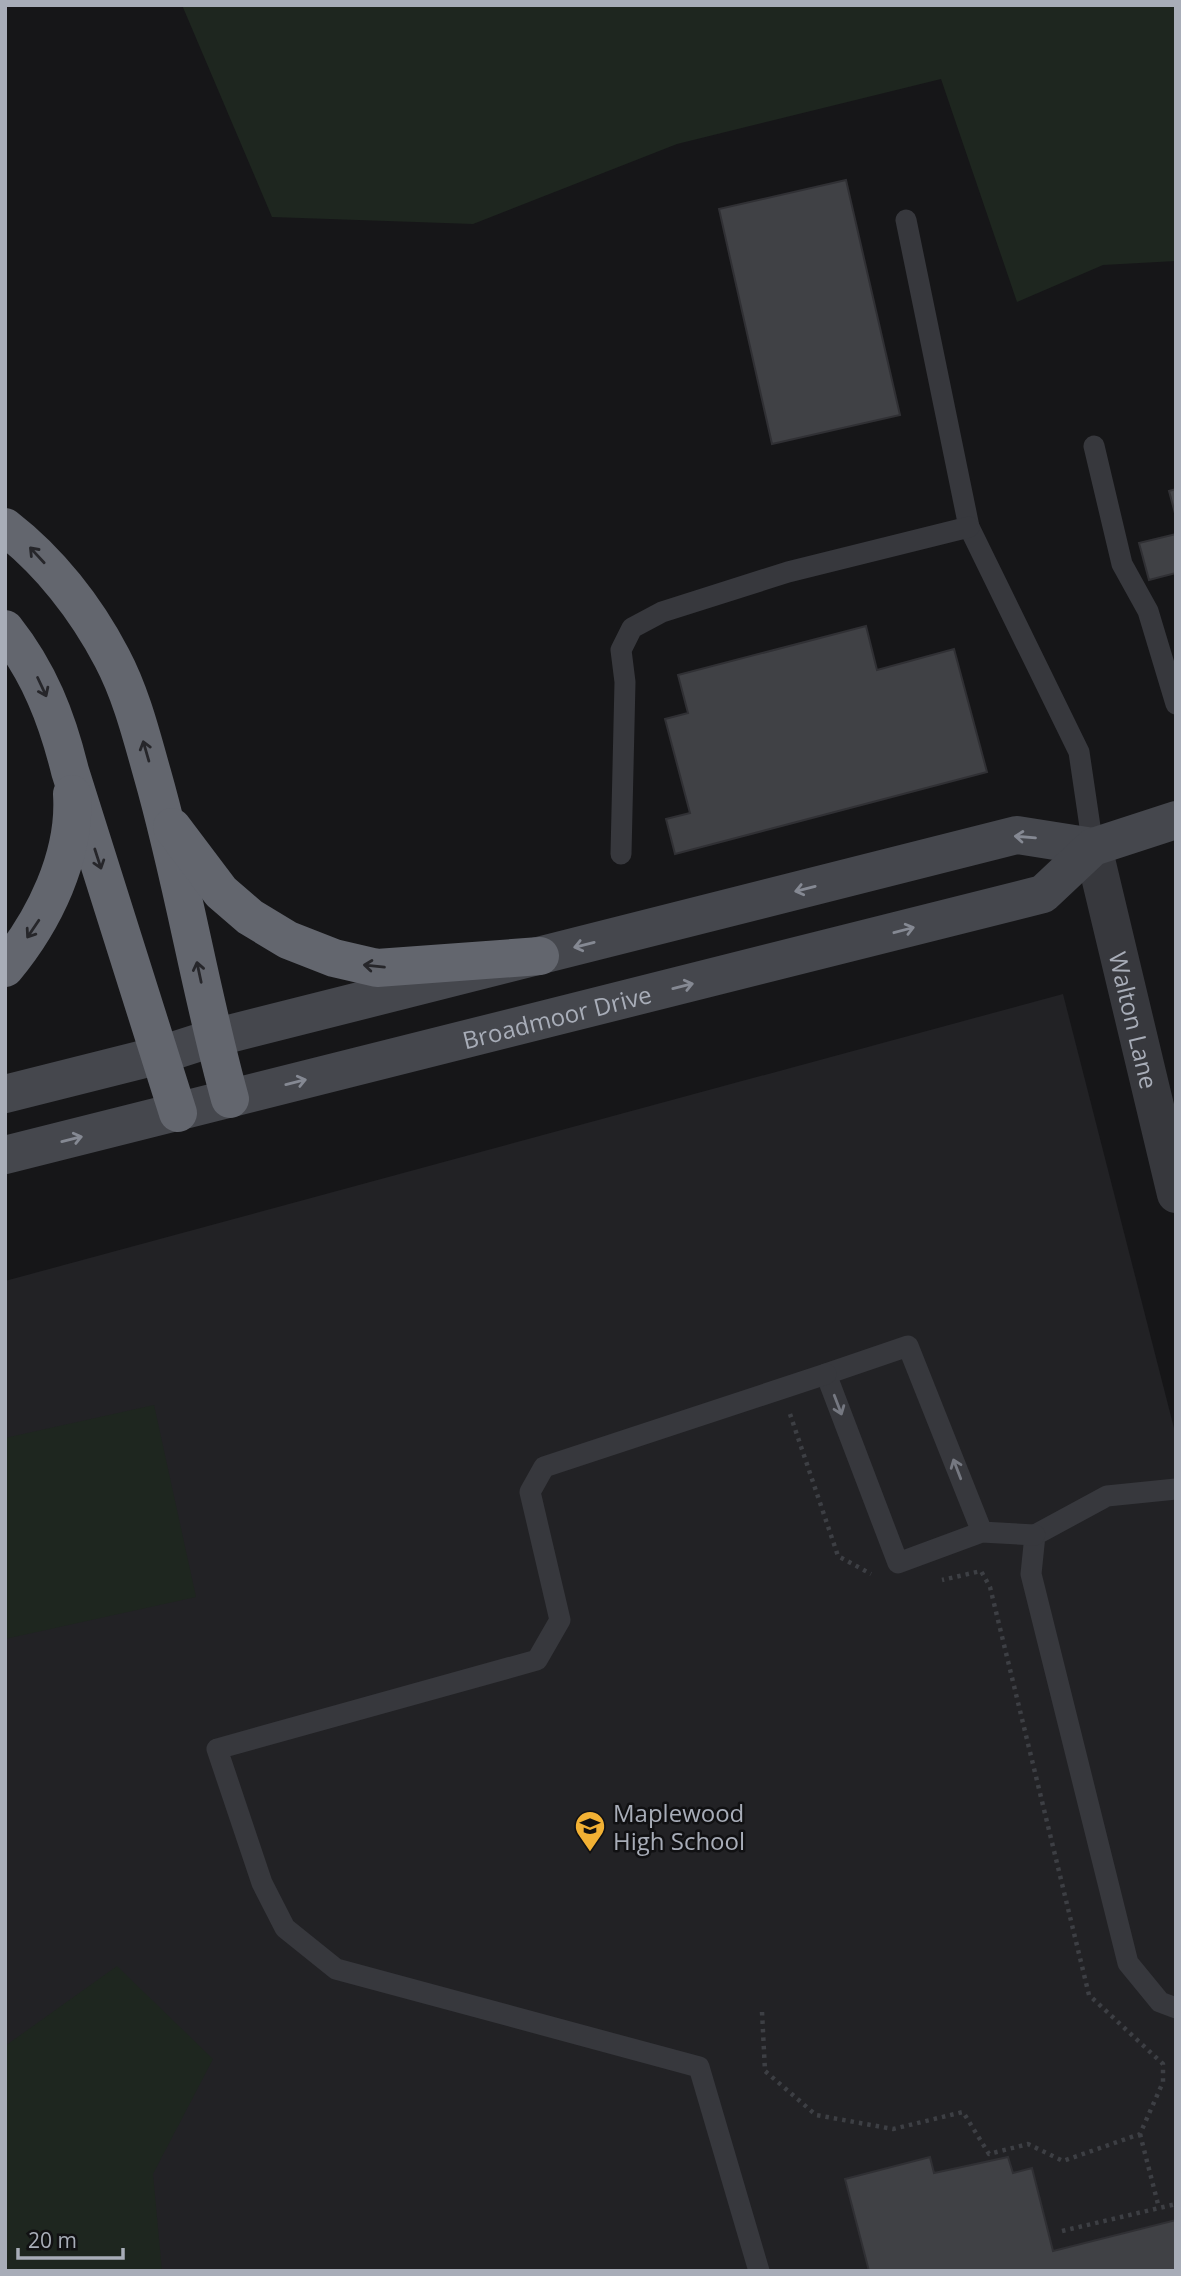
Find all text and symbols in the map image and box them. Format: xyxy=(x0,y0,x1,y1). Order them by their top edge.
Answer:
one-way arrow xyxy=(28,547,45,564)
one-way arrow xyxy=(36,676,49,697)
one-way arrow xyxy=(138,741,151,763)
one-way arrow xyxy=(1014,831,1037,844)
one-way arrow xyxy=(93,848,106,870)
one-way arrow xyxy=(794,883,816,896)
one-way arrow xyxy=(26,919,40,939)
one-way arrow xyxy=(892,923,915,936)
one-way arrow xyxy=(573,939,596,952)
street label: Walton Lane xyxy=(1102,948,1167,1092)
one-way arrow xyxy=(363,959,386,972)
one-way arrow xyxy=(191,961,205,984)
street label: Broadmoor Drive xyxy=(459,977,655,1056)
one-way arrow xyxy=(672,979,694,992)
one-way arrow xyxy=(284,1075,307,1088)
one-way arrow xyxy=(60,1132,82,1145)
one-way arrow xyxy=(832,1394,845,1416)
one-way arrow xyxy=(949,1458,962,1480)
place label: Maplewood High School xyxy=(613,1796,745,1857)
school or university icon: Maplewood High School xyxy=(573,1809,607,1853)
scale bar xyxy=(18,2216,122,2260)
text: 20 m xyxy=(28,2226,77,2254)

